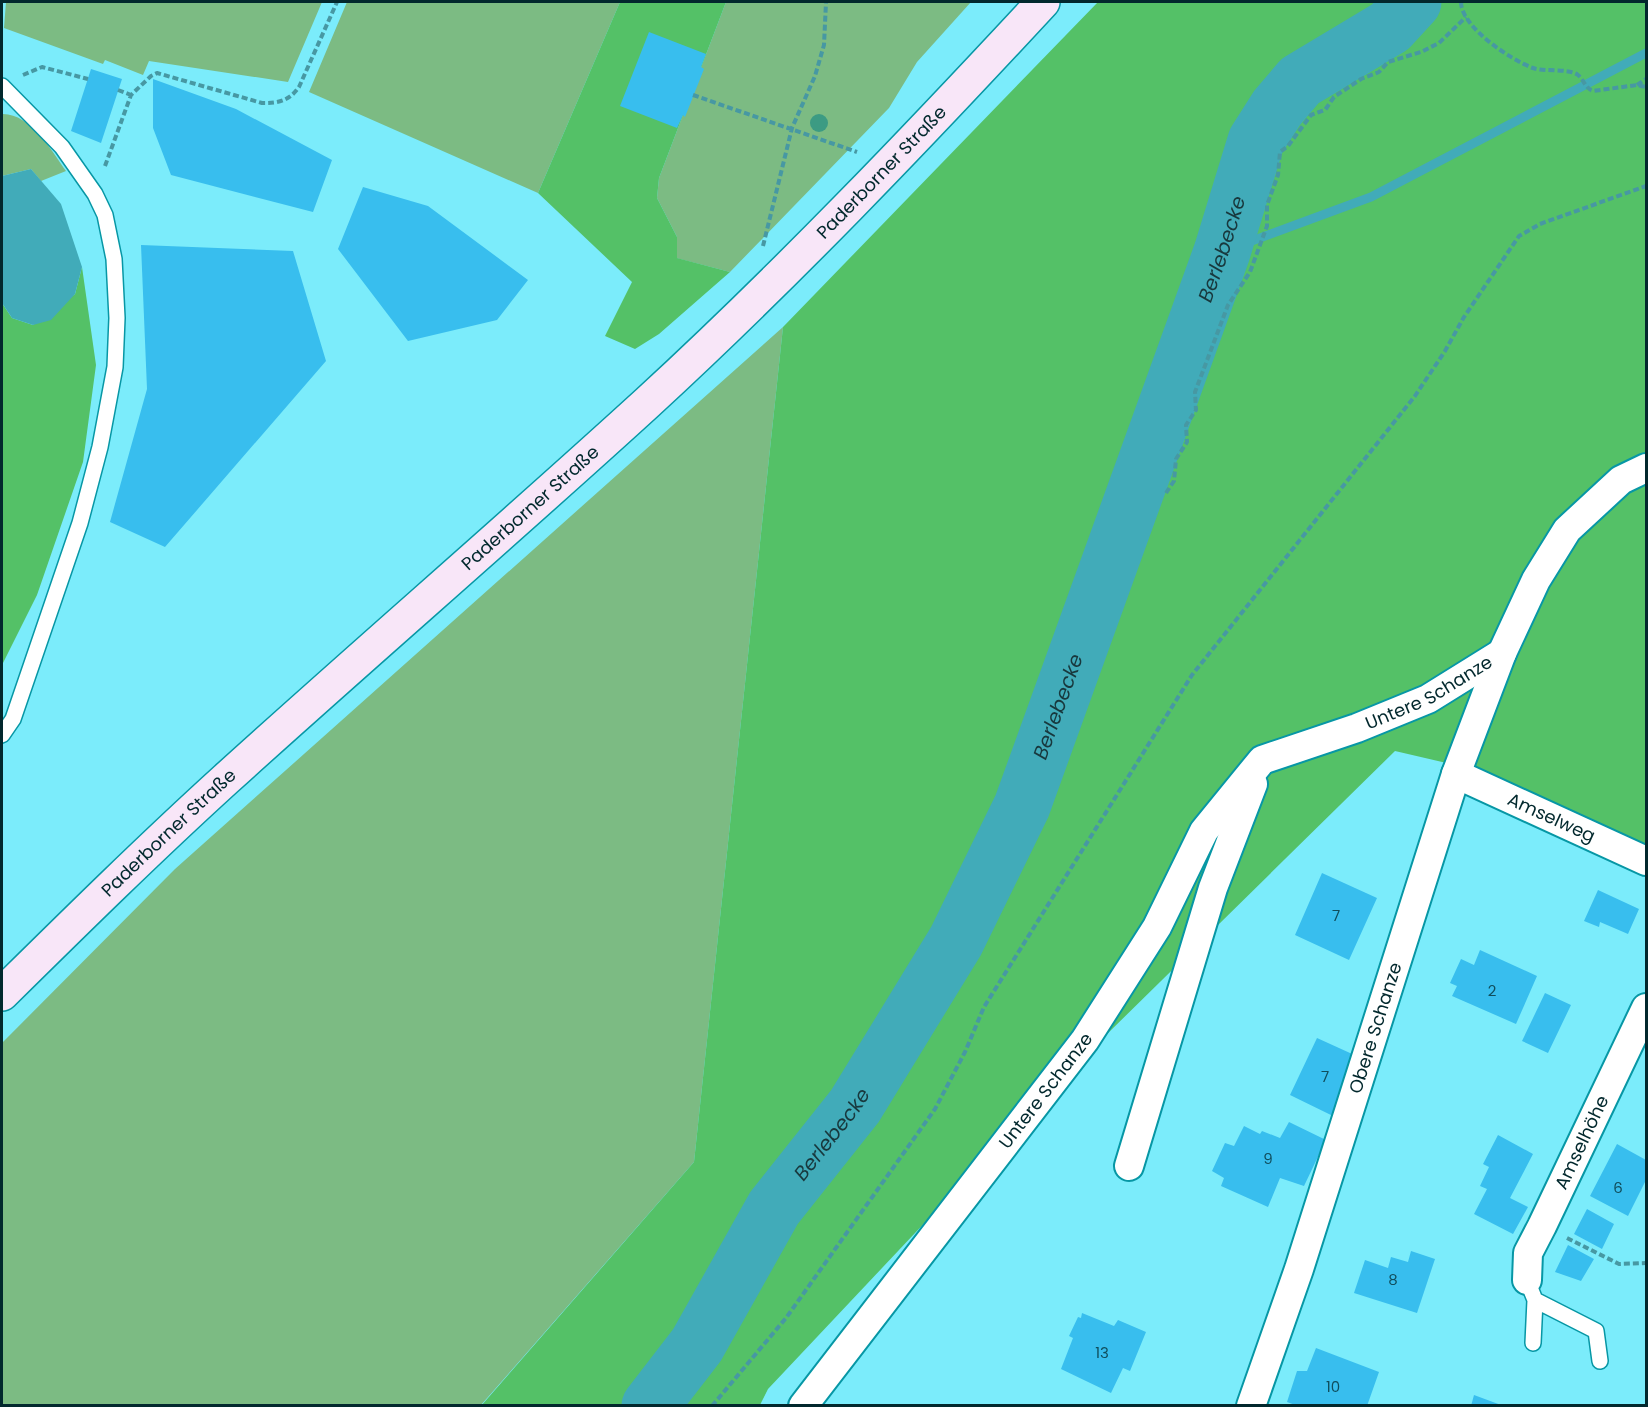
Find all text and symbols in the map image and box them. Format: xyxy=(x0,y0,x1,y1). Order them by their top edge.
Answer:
street label: Paderborner Straße xyxy=(811,100,952,244)
water label: Berlebecke xyxy=(1191,192,1252,306)
street label: Paderborner Straße xyxy=(456,439,604,576)
street label: Untere Schanze xyxy=(1361,649,1497,735)
water label: Berlebecke xyxy=(1026,650,1090,763)
street label: Paderborner Straße xyxy=(95,763,241,902)
street label: Amselweg xyxy=(1504,786,1600,848)
house number: 7 xyxy=(1332,905,1340,926)
street label: Obere Schanze xyxy=(1342,959,1407,1097)
house number: 2 xyxy=(1488,980,1496,1001)
street label: Untere Schanze xyxy=(993,1028,1098,1154)
house number: 7 xyxy=(1321,1066,1329,1087)
water label: Berlebecke xyxy=(787,1083,877,1186)
street label: Amselhöhe xyxy=(1548,1091,1615,1193)
house number: 9 xyxy=(1263,1148,1273,1169)
house number: 6 xyxy=(1613,1177,1623,1198)
house number: 8 xyxy=(1388,1269,1398,1290)
house number: 13 xyxy=(1095,1342,1109,1363)
house number: 10 xyxy=(1326,1376,1340,1397)

